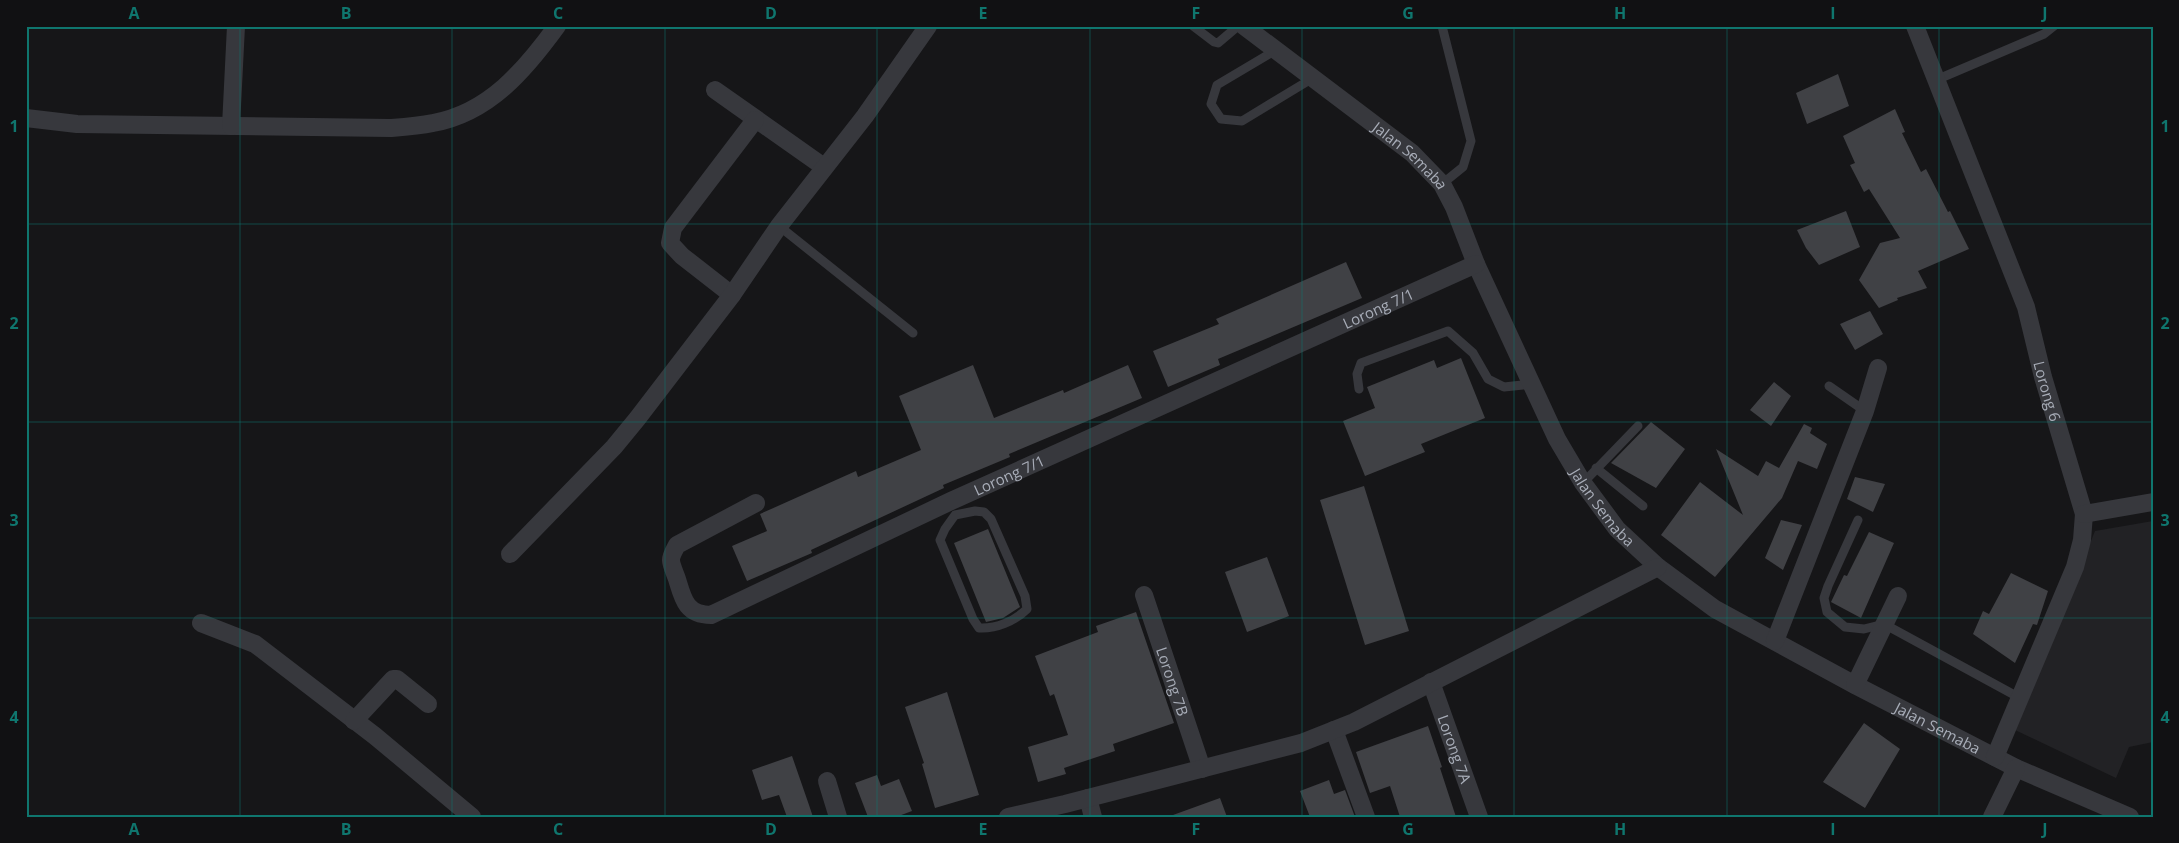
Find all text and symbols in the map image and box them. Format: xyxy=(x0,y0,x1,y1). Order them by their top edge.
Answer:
text: A xyxy=(128,2,140,24)
text: B xyxy=(341,2,351,24)
text: C xyxy=(553,2,563,24)
text: D xyxy=(765,2,777,24)
text: E xyxy=(979,2,988,24)
text: F xyxy=(1192,2,1200,24)
text: G xyxy=(1402,2,1414,24)
text: H xyxy=(1614,2,1626,24)
text: I xyxy=(1830,2,1836,24)
text: J xyxy=(2040,2,2048,24)
text: 1 xyxy=(9,115,19,137)
text: 1 xyxy=(2160,115,2170,137)
street label: Jalan Semaba xyxy=(1367,116,1453,192)
street label: Lorong 7/1 xyxy=(1339,283,1417,333)
text: 2 xyxy=(9,312,19,334)
text: 2 xyxy=(2160,312,2170,334)
street label: Lorong 6 xyxy=(2029,359,2066,424)
street label: Lorong 7/1 xyxy=(970,450,1048,500)
street label: Jalan Semaba xyxy=(1565,463,1639,551)
text: 3 xyxy=(9,509,19,531)
text: 3 xyxy=(2160,509,2170,531)
street label: Lorong 7B xyxy=(1152,644,1194,718)
street label: Jalan Semaba xyxy=(1890,696,1984,758)
text: 4 xyxy=(9,706,19,728)
text: 4 xyxy=(2160,706,2170,728)
street label: Lorong 7A xyxy=(1433,712,1476,786)
text: A xyxy=(128,818,140,840)
text: B xyxy=(341,818,351,840)
text: C xyxy=(553,818,563,840)
text: D xyxy=(765,818,777,840)
text: E xyxy=(979,818,988,840)
text: F xyxy=(1192,818,1200,840)
text: G xyxy=(1402,818,1414,840)
text: H xyxy=(1614,818,1626,840)
text: I xyxy=(1830,818,1836,840)
text: J xyxy=(2040,818,2048,840)

